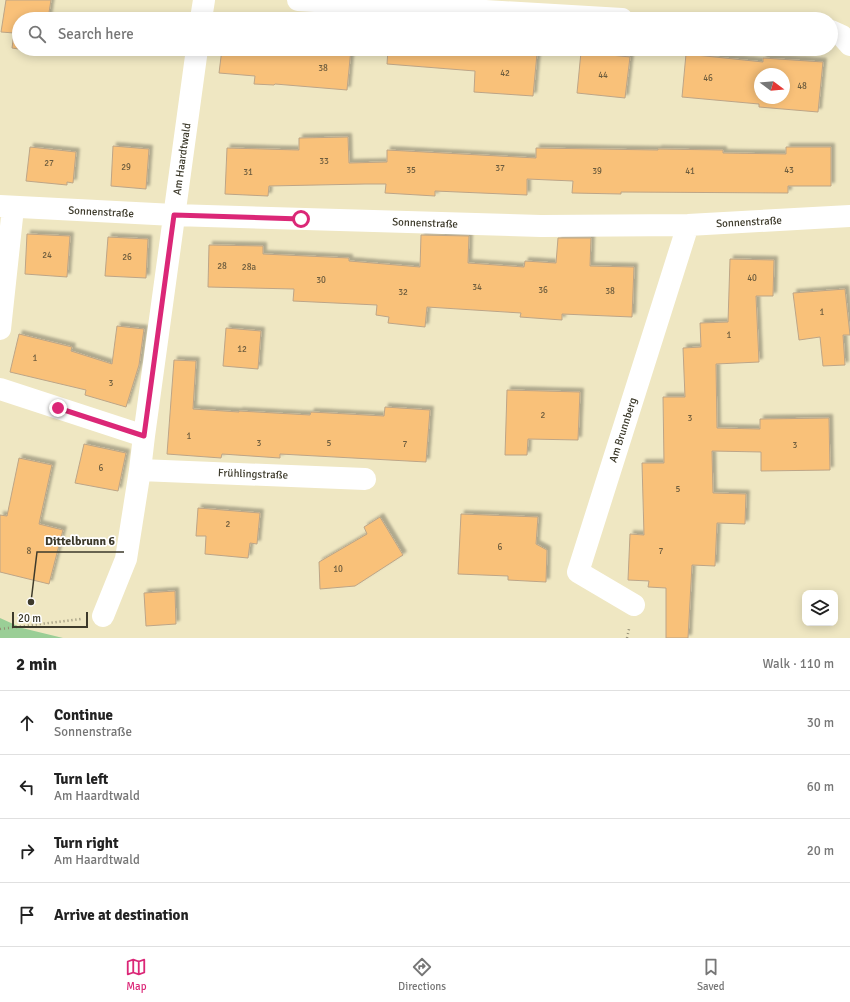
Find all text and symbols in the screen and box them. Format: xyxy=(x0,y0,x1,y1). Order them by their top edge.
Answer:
search box xyxy=(12,12,838,56)
icon: search xyxy=(26,23,48,45)
text: Search here xyxy=(58,25,134,43)
house number: 38 xyxy=(318,63,328,74)
house number: 42 xyxy=(500,68,510,79)
north arrow xyxy=(754,68,790,104)
house number: 44 xyxy=(598,70,608,81)
house number: 46 xyxy=(703,73,713,84)
house number: 48 xyxy=(797,81,807,92)
street label: Am Haardtwald xyxy=(171,122,194,196)
house number: 33 xyxy=(319,156,329,167)
house number: 27 xyxy=(44,158,54,169)
house number: 29 xyxy=(121,162,131,173)
house number: 37 xyxy=(495,163,505,174)
house number: 35 xyxy=(406,165,416,176)
house number: 43 xyxy=(784,165,794,176)
house number: 39 xyxy=(592,166,602,177)
house number: 41 xyxy=(685,166,695,177)
house number: 31 xyxy=(243,167,253,178)
street label: Sonnenstraße xyxy=(68,204,134,220)
route start xyxy=(292,210,310,228)
street label: Sonnenstraße xyxy=(716,214,782,230)
street label: Sonnenstraße xyxy=(392,215,458,231)
house number: 24 xyxy=(42,250,52,261)
house number: 26 xyxy=(122,252,132,263)
house number: 28 xyxy=(217,261,227,272)
house number: 28a xyxy=(242,262,257,273)
house number: 40 xyxy=(747,273,757,284)
house number: 30 xyxy=(316,275,326,286)
house number: 34 xyxy=(472,282,482,293)
house number: 36 xyxy=(538,285,548,296)
house number: 38 xyxy=(605,286,615,297)
house number: 32 xyxy=(398,287,408,298)
house number: 1 xyxy=(820,307,825,318)
house number: 1 xyxy=(727,330,732,341)
house number: 12 xyxy=(237,344,247,355)
house number: 1 xyxy=(33,353,38,364)
house number: 3 xyxy=(109,378,114,389)
street label: Am Brunnberg xyxy=(606,396,640,464)
route end xyxy=(49,399,67,417)
house number: 2 xyxy=(541,410,546,421)
house number: 3 xyxy=(688,413,693,424)
house number: 1 xyxy=(187,431,192,442)
house number: 3 xyxy=(257,438,262,449)
house number: 5 xyxy=(327,438,332,449)
house number: 7 xyxy=(403,439,408,450)
house number: 3 xyxy=(793,440,798,451)
house number: 6 xyxy=(99,463,104,474)
street label: Frühlingstraße xyxy=(218,466,288,482)
house number: 5 xyxy=(676,484,681,495)
house number: 2 xyxy=(226,519,231,530)
callout: Dittelbrunn 6 xyxy=(37,528,124,552)
text: Dittelbrunn 6 xyxy=(45,534,116,549)
house number: 6 xyxy=(498,542,503,553)
house number: 8 xyxy=(27,546,32,557)
house number: 7 xyxy=(659,546,664,557)
house number: 10 xyxy=(333,564,343,575)
map controls xyxy=(802,590,838,626)
button: layers xyxy=(802,590,838,626)
scale bar xyxy=(12,610,88,629)
text: 20 m xyxy=(18,612,41,625)
text: 2 min xyxy=(16,654,57,675)
text: Walk · 110 m xyxy=(763,656,834,672)
text: Continue xyxy=(54,706,113,724)
icon: ahead xyxy=(16,712,38,734)
text: 30 m xyxy=(807,715,834,731)
text: Sonnenstraße xyxy=(54,724,132,740)
text: Turn left xyxy=(54,770,108,788)
icon: left xyxy=(16,776,38,798)
text: 60 m xyxy=(807,779,834,795)
text: Am Haardtwald xyxy=(54,788,140,804)
text: Turn right xyxy=(54,834,119,852)
icon: right xyxy=(16,840,38,862)
text: 20 m xyxy=(807,843,834,859)
text: Am Haardtwald xyxy=(54,852,140,868)
icon: arrive xyxy=(16,904,38,926)
text: Arrive at destination xyxy=(54,906,189,924)
tab: Map xyxy=(125,956,147,993)
tab: Directions xyxy=(398,956,446,993)
tab: Saved xyxy=(697,956,725,993)

